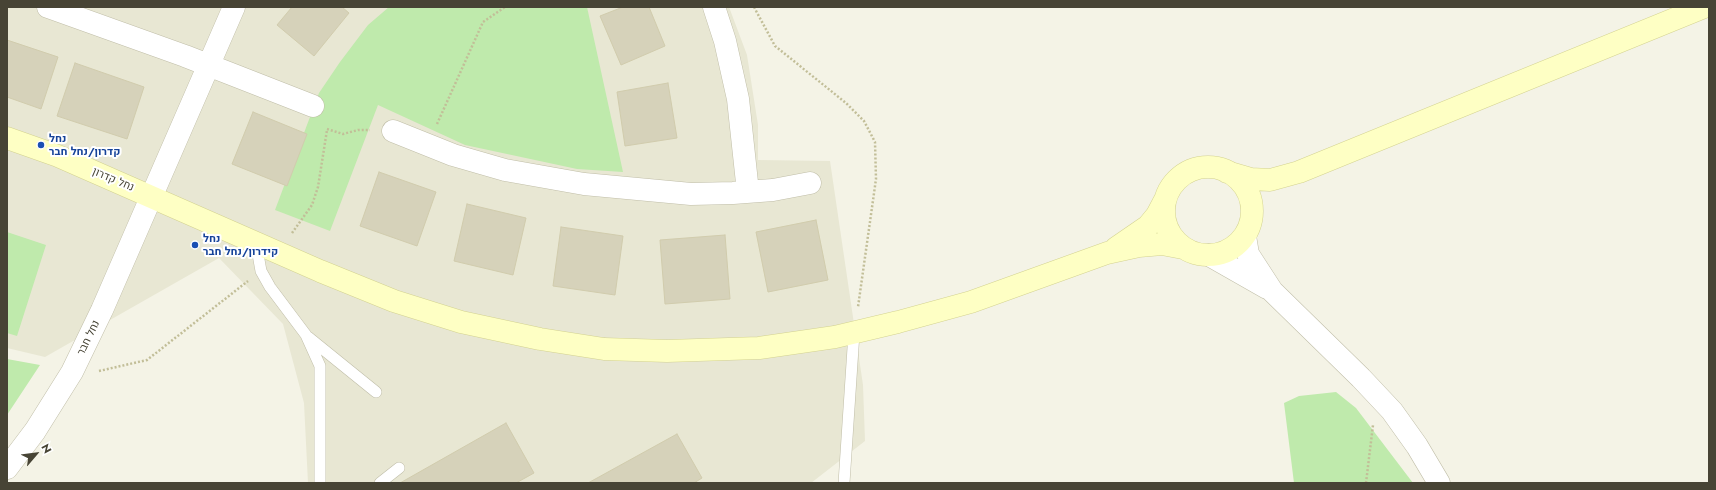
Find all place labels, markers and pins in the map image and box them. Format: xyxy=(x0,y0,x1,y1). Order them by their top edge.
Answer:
place label: נחל קדרון/נחל חבר xyxy=(49,132,120,158)
marker: נחל קדרון/נחל חבר xyxy=(36,140,46,150)
place label: נחל קידרון/נחל חבר xyxy=(203,232,278,258)
marker: נחל קידרון/נחל חבר xyxy=(190,240,200,250)

